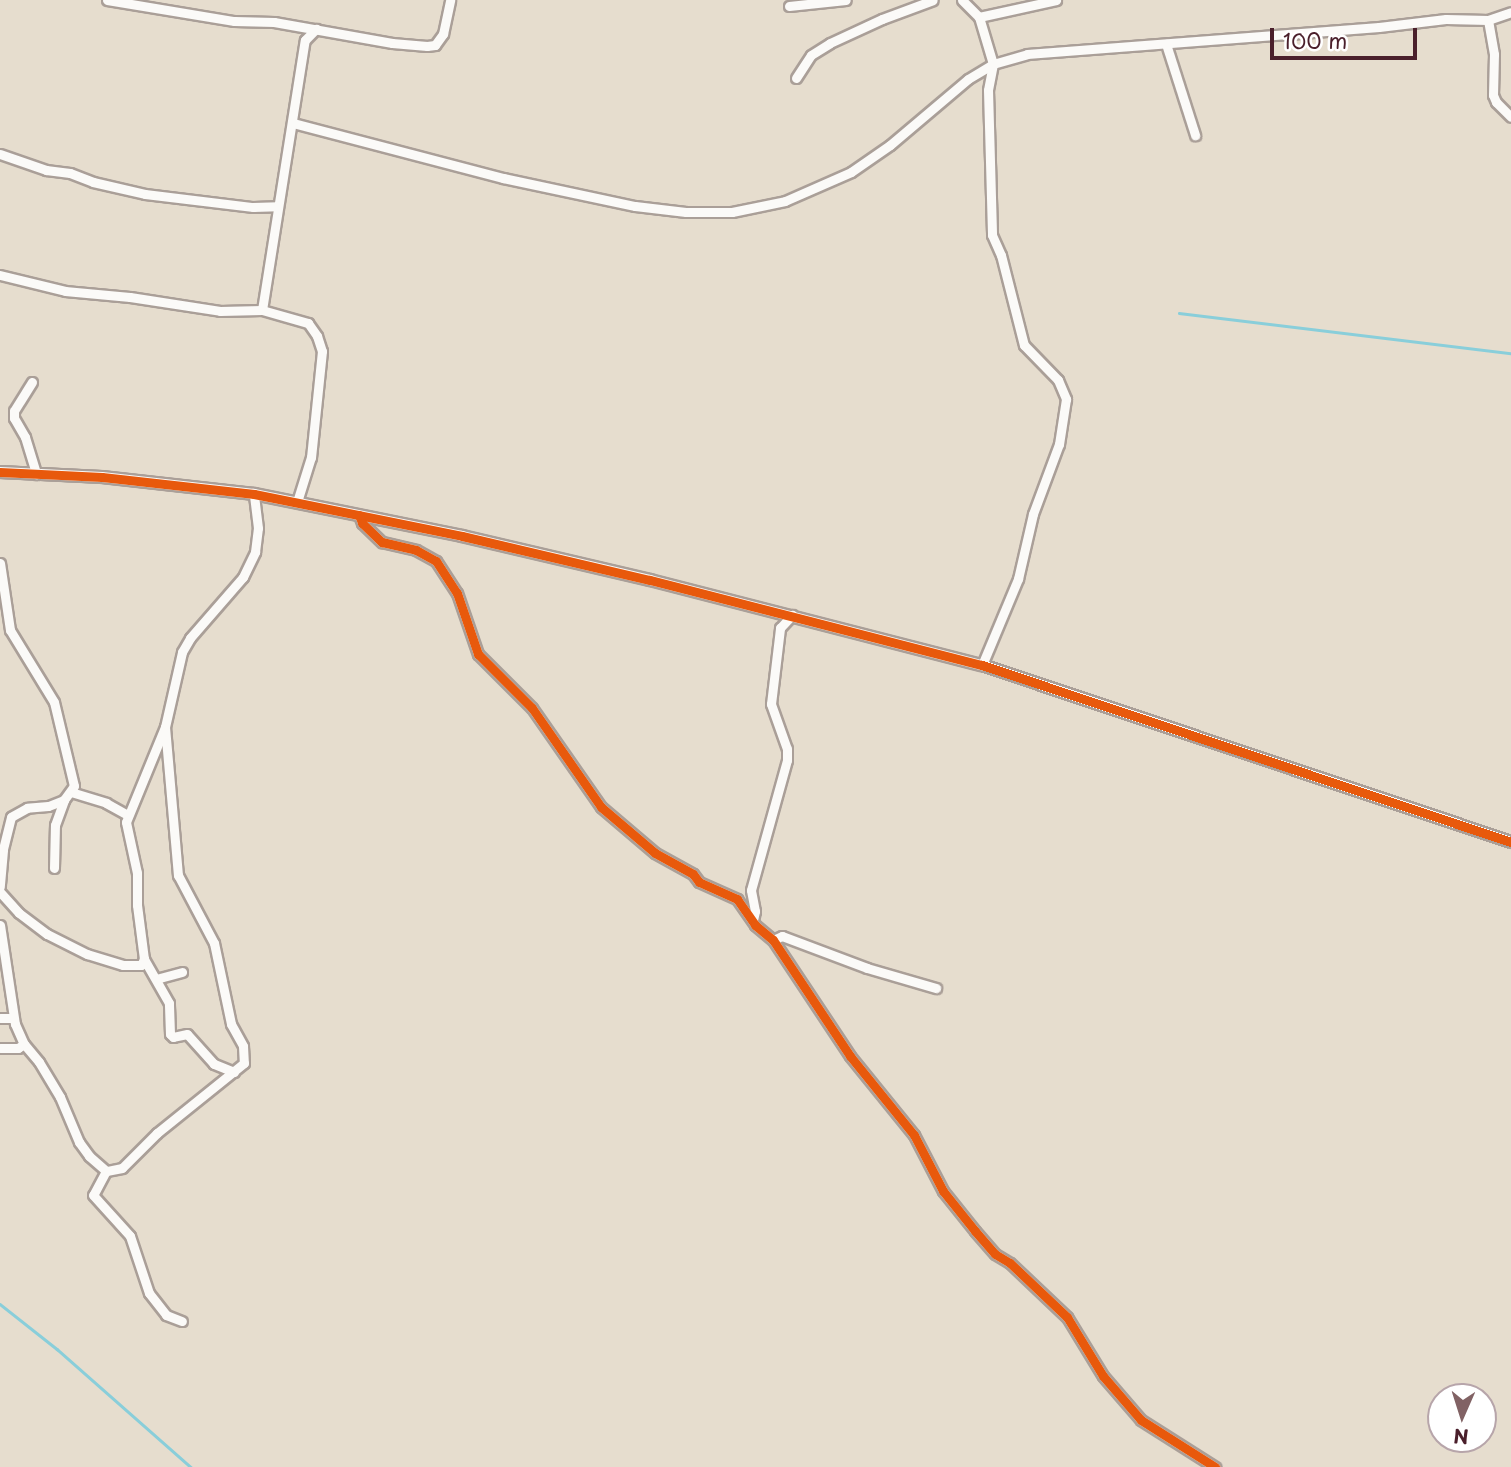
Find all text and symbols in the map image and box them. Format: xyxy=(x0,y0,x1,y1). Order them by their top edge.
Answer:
scale bar xyxy=(1273,14,1420,58)
text: 100 m xyxy=(1283,24,1347,56)
north arrow xyxy=(1427,1383,1497,1453)
text: N xyxy=(1453,1423,1469,1451)

